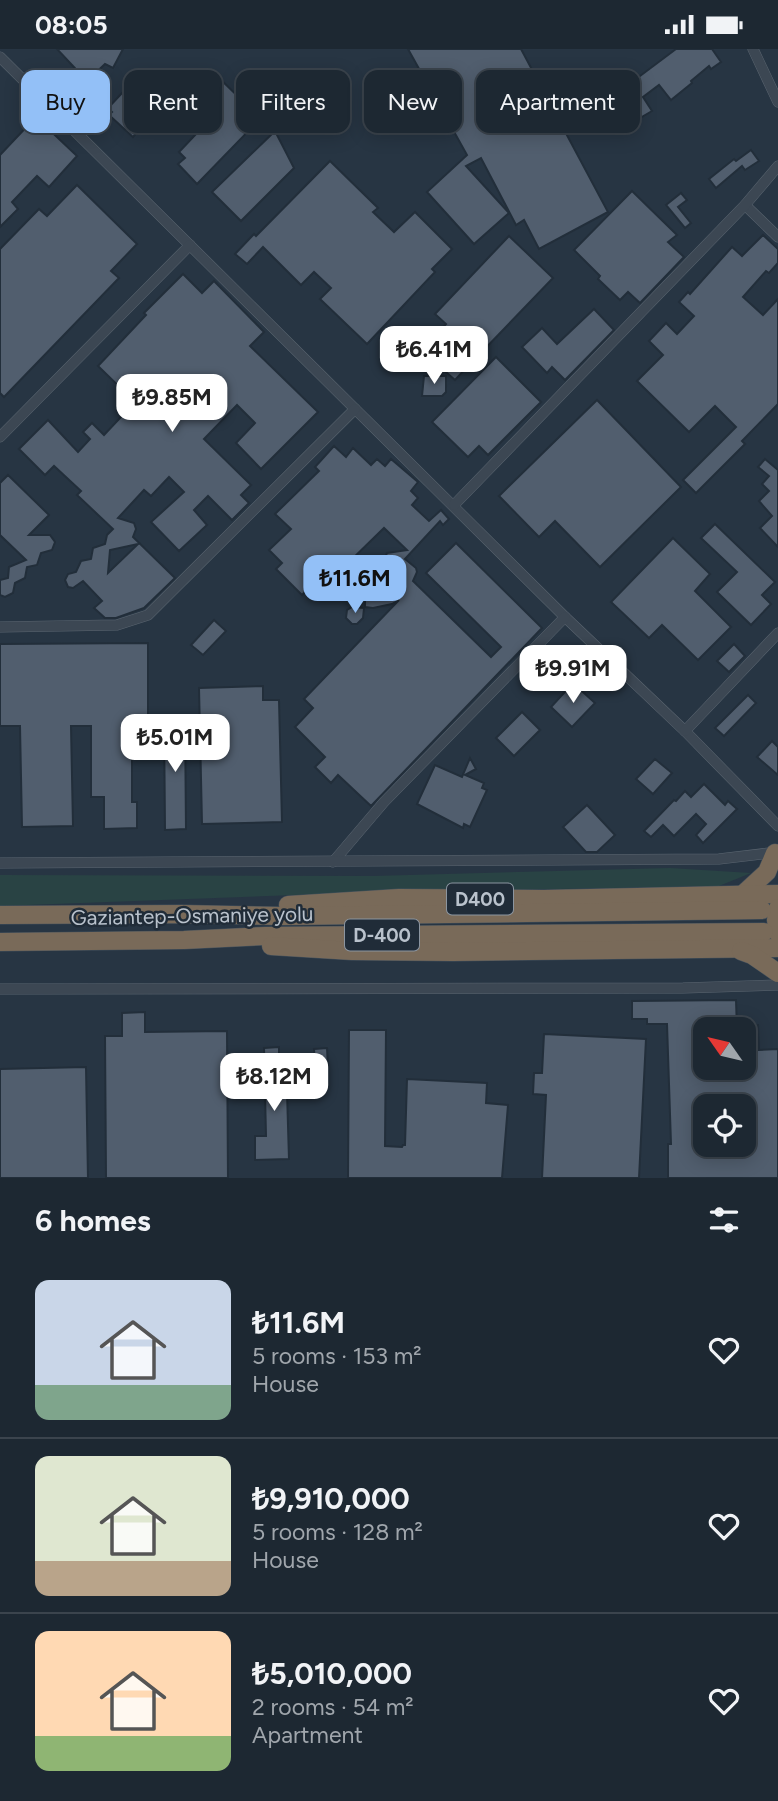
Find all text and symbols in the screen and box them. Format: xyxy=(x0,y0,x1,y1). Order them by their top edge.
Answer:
text: 08:05 xyxy=(35,9,108,41)
chip: Buy xyxy=(21,70,110,133)
chip: Rent xyxy=(124,70,222,133)
chip: Filters xyxy=(236,70,350,133)
chip: New xyxy=(364,70,462,133)
chip: Apartment xyxy=(476,70,640,133)
pin: ₺6.41M xyxy=(377,327,491,386)
text: ₺6.41M xyxy=(396,335,472,363)
pin: ₺9.85M xyxy=(115,375,229,434)
text: ₺9.85M xyxy=(132,383,212,411)
pin: ₺11.6M xyxy=(298,555,412,615)
text: ₺11.6M xyxy=(319,564,391,592)
pin: ₺9.91M xyxy=(516,645,630,705)
text: ₺9.91M xyxy=(536,654,610,682)
pin: ₺5.01M xyxy=(118,715,232,774)
text: ₺5.01M xyxy=(137,723,213,751)
road number: D400 xyxy=(447,883,513,915)
street label: Gaziantep-Osmaniye yolu xyxy=(70,901,314,930)
road number: D-400 xyxy=(345,919,419,951)
north arrow xyxy=(693,1017,756,1080)
map controls xyxy=(693,1017,756,1157)
pin: ₺8.12M xyxy=(217,1053,331,1113)
text: ₺8.12M xyxy=(236,1062,312,1090)
button: locate xyxy=(693,1094,756,1157)
icon: filters xyxy=(705,1201,743,1239)
text: 6 homes xyxy=(35,1202,151,1239)
text: ₺11.6M xyxy=(252,1304,345,1341)
icon: home xyxy=(91,1308,175,1392)
icon: heart xyxy=(705,1331,743,1369)
text: 5 rooms · 153 m² xyxy=(252,1342,422,1370)
text: House xyxy=(252,1370,319,1398)
text: ₺9,910,000 xyxy=(252,1480,410,1517)
icon: home xyxy=(91,1484,175,1568)
icon: heart xyxy=(705,1507,743,1545)
text: 5 rooms · 128 m² xyxy=(252,1518,423,1546)
text: House xyxy=(252,1546,319,1574)
text: ₺5,010,000 xyxy=(252,1655,412,1692)
icon: home xyxy=(91,1659,175,1743)
icon: heart xyxy=(705,1682,743,1720)
text: 2 rooms · 54 m² xyxy=(252,1693,414,1721)
text: Apartment xyxy=(252,1721,363,1749)

